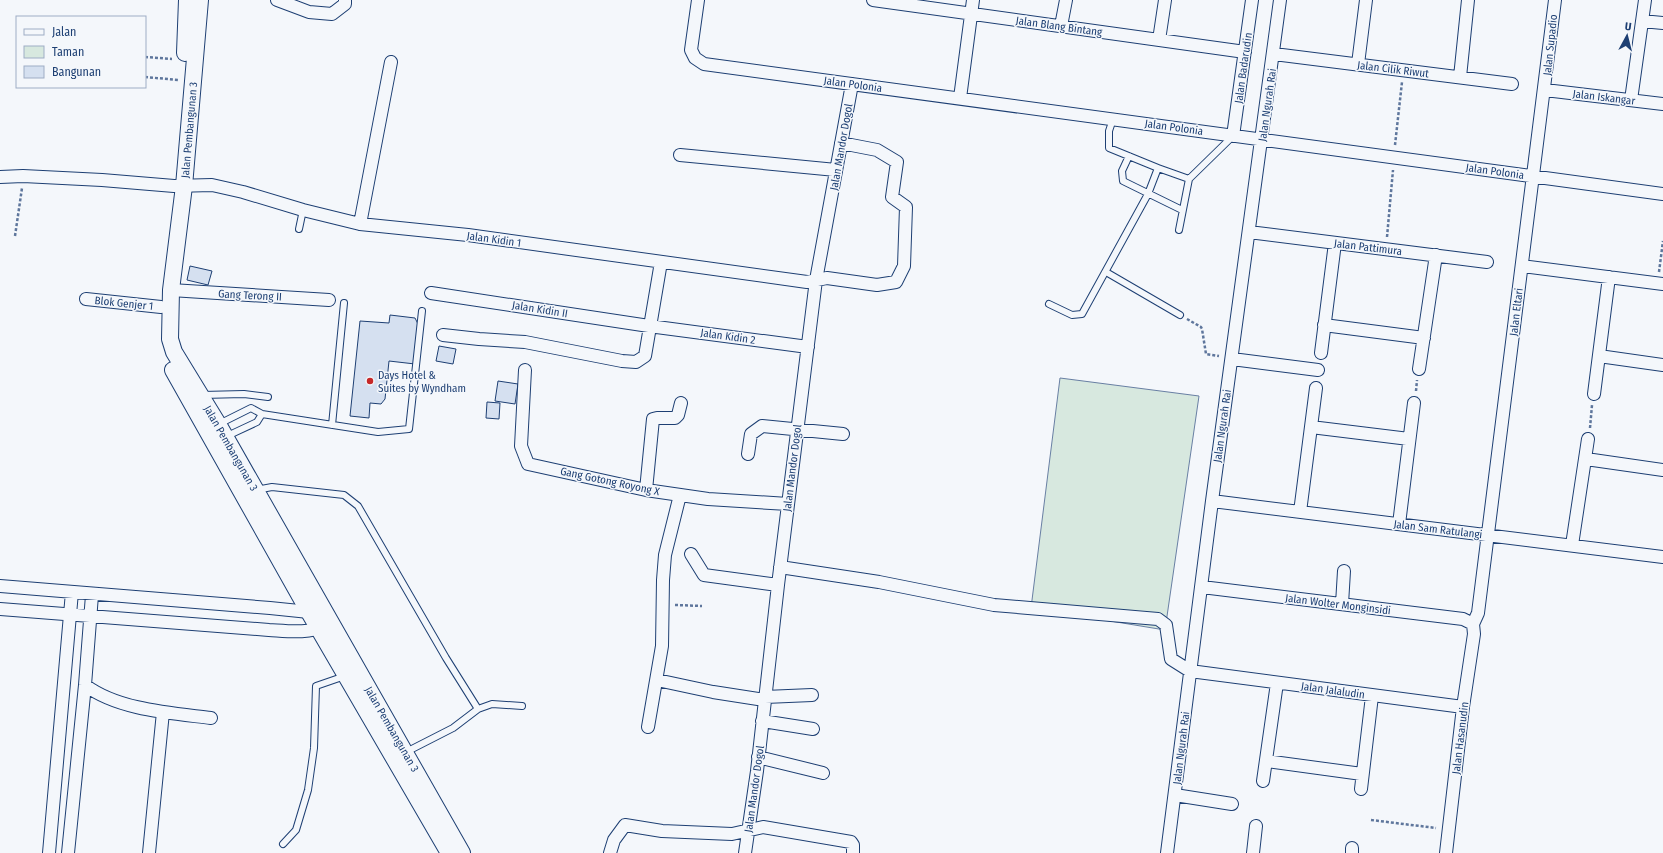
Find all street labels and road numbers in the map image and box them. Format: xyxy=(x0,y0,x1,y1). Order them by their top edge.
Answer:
street label: Jalan Supadio xyxy=(1541,13,1560,76)
street label: Jalan Blang Bintang xyxy=(1015,14,1104,39)
street label: Jalan Badarudin xyxy=(1232,32,1255,104)
street label: Jalan Cilik Riwut xyxy=(1356,59,1430,80)
street label: Jalan Ngurah Rai xyxy=(1256,67,1279,142)
street label: Jalan Polonia xyxy=(823,74,883,95)
street label: Jalan Pembangunan 3 xyxy=(179,81,200,179)
street label: Jalan Iskangar xyxy=(1572,87,1636,108)
street label: Jalan Mandor Dogol xyxy=(827,103,856,191)
street label: Jalan Polonia xyxy=(1144,117,1204,138)
street label: Jalan Polonia xyxy=(1465,161,1525,182)
street label: Jalan Kidin 1 xyxy=(466,229,522,250)
street label: Jalan Pattimura xyxy=(1333,237,1403,258)
street label: Gang Terong II xyxy=(218,287,282,304)
street label: Jalan Eltari xyxy=(1507,287,1526,337)
street label: Blok Genjer 1 xyxy=(94,294,154,313)
street label: Jalan Kidin II xyxy=(511,299,569,320)
street label: Jalan Kidin 2 xyxy=(700,326,756,347)
street label: Jalan Ngurah Rai xyxy=(1211,388,1234,463)
street label: Jalan Pembangunan 3 xyxy=(201,403,260,493)
street label: Jalan Mandor Dogol xyxy=(781,424,804,512)
street label: Gang Gotong Royong X xyxy=(559,465,661,499)
street label: Jalan Sam Ratulangi xyxy=(1393,518,1483,541)
street label: Jalan Wolter Monginsidi xyxy=(1284,592,1392,617)
street label: Jalan Jalaludin xyxy=(1300,680,1366,701)
street label: Jalan Pembangunan 3 xyxy=(362,684,421,774)
street label: Jalan Hasanudin xyxy=(1450,701,1471,775)
street label: Jalan Ngurah Rai xyxy=(1171,710,1192,785)
street label: Jalan Mandor Dogol xyxy=(742,745,767,833)

